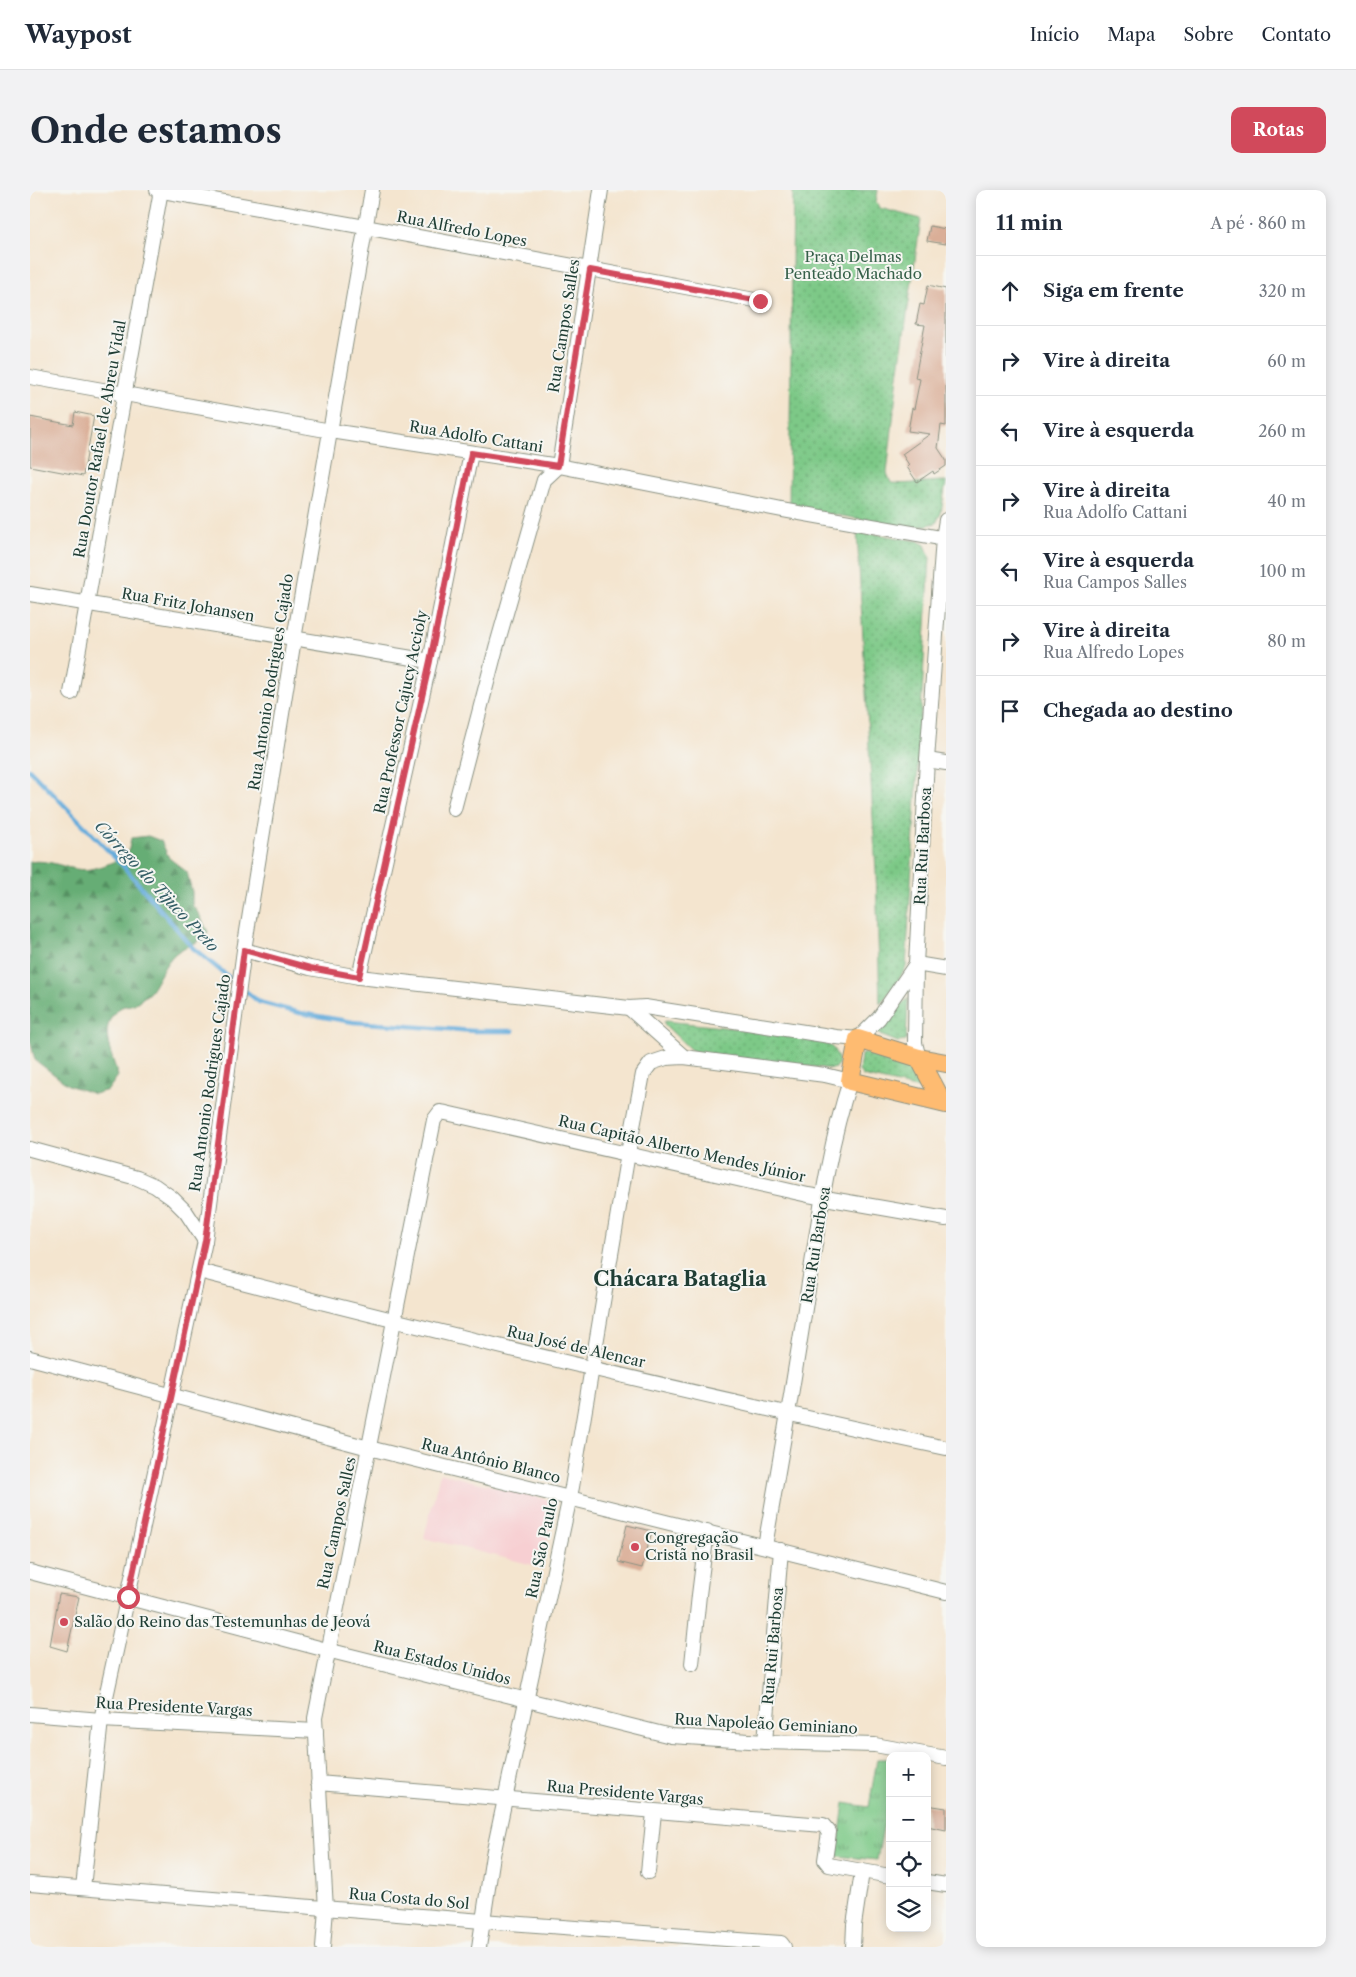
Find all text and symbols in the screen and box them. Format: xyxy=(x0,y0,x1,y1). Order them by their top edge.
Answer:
text: Waypost xyxy=(25,20,132,49)
text: Início xyxy=(1030,24,1079,46)
text: Mapa xyxy=(1107,24,1155,46)
text: Sobre xyxy=(1183,24,1234,46)
text: Contato xyxy=(1262,24,1331,46)
button: Rotas xyxy=(1231,107,1326,153)
text: Onde estamos xyxy=(30,109,282,152)
street label: Rua Alfredo Lopes xyxy=(395,207,529,250)
text: 11 min xyxy=(996,210,1063,235)
text: A pé · 860 m xyxy=(1210,213,1306,233)
park label: Praça Delmas Penteado Machado xyxy=(784,247,922,283)
street label: Rua Campos Salles xyxy=(544,258,583,394)
icon: ahead xyxy=(996,277,1024,305)
text: Siga em frente xyxy=(1043,279,1184,302)
text: 320 m xyxy=(1259,281,1306,301)
route end xyxy=(749,290,772,313)
street label: Rua Doutor Rafael de Abreu Vidal xyxy=(69,318,130,559)
icon: right xyxy=(996,347,1024,375)
text: Vire à direita xyxy=(1043,349,1170,372)
text: 60 m xyxy=(1267,351,1306,371)
street label: Rua Adolfo Cattani xyxy=(408,417,545,457)
icon: left xyxy=(996,417,1024,445)
text: Vire à esquerda xyxy=(1043,419,1194,442)
text: 260 m xyxy=(1258,421,1306,441)
text: Vire à direita xyxy=(1043,479,1170,502)
icon: right xyxy=(996,487,1024,515)
text: 40 m xyxy=(1267,491,1306,511)
text: Rua Adolfo Cattani xyxy=(1043,502,1187,522)
text: Vire à esquerda xyxy=(1043,549,1194,572)
icon: left xyxy=(996,557,1024,585)
text: 100 m xyxy=(1260,561,1306,581)
street label: Rua Antonio Rodrigues Cajado xyxy=(244,572,297,792)
text: Rua Campos Salles xyxy=(1043,572,1187,592)
street label: Rua Fritz Johansen xyxy=(120,583,257,626)
street label: Rua Professor Cajucy Accioly xyxy=(370,608,432,816)
text: Vire à direita xyxy=(1043,619,1170,642)
icon: right xyxy=(996,627,1024,655)
text: 80 m xyxy=(1267,631,1306,651)
text: Rua Alfredo Lopes xyxy=(1043,642,1184,662)
icon: arrive xyxy=(996,697,1024,725)
text: Chegada ao destino xyxy=(1043,699,1233,722)
street label: Rua Rui Barbosa xyxy=(910,786,935,905)
water label: Córrego do Tijuco Preto xyxy=(91,816,223,956)
street label: Rua Antonio Rodrigues Cajado xyxy=(185,973,234,1193)
street label: Rua Capitão Alberto Mendes Júnior xyxy=(557,1111,808,1186)
street label: Rua Rui Barbosa xyxy=(797,1185,834,1305)
district label: Chácara Bataglia xyxy=(593,1267,767,1291)
street label: Rua José de Alencar xyxy=(505,1321,648,1372)
street label: Rua Antônio Blanco xyxy=(420,1434,563,1487)
street label: Rua Campos Salles xyxy=(313,1455,360,1591)
street label: Rua São Paulo xyxy=(522,1496,561,1600)
place label: Congregação Cristã no Brasil xyxy=(645,1528,754,1564)
marker: Congregação Cristã no Brasil xyxy=(629,1541,641,1553)
route start xyxy=(117,1586,140,1609)
street label: Rua Rui Barbosa xyxy=(758,1586,787,1706)
place label: Salão do Reino das Testemunhas de Jeová xyxy=(74,1612,371,1631)
marker: Salão do Reino das Testemunhas de Jeová xyxy=(58,1616,70,1628)
street label: Rua Estados Unidos xyxy=(372,1636,513,1689)
street label: Rua Presidente Vargas xyxy=(95,1693,253,1720)
street label: Rua Napoleão Geminiano xyxy=(674,1709,858,1738)
map controls xyxy=(886,1752,931,1932)
button: + xyxy=(886,1752,931,1797)
street label: Rua Presidente Vargas xyxy=(546,1776,704,1809)
button: − xyxy=(886,1797,931,1842)
button: locate xyxy=(886,1842,931,1887)
street label: Rua Costa do Sol xyxy=(348,1884,471,1913)
button: layers xyxy=(886,1887,931,1932)

